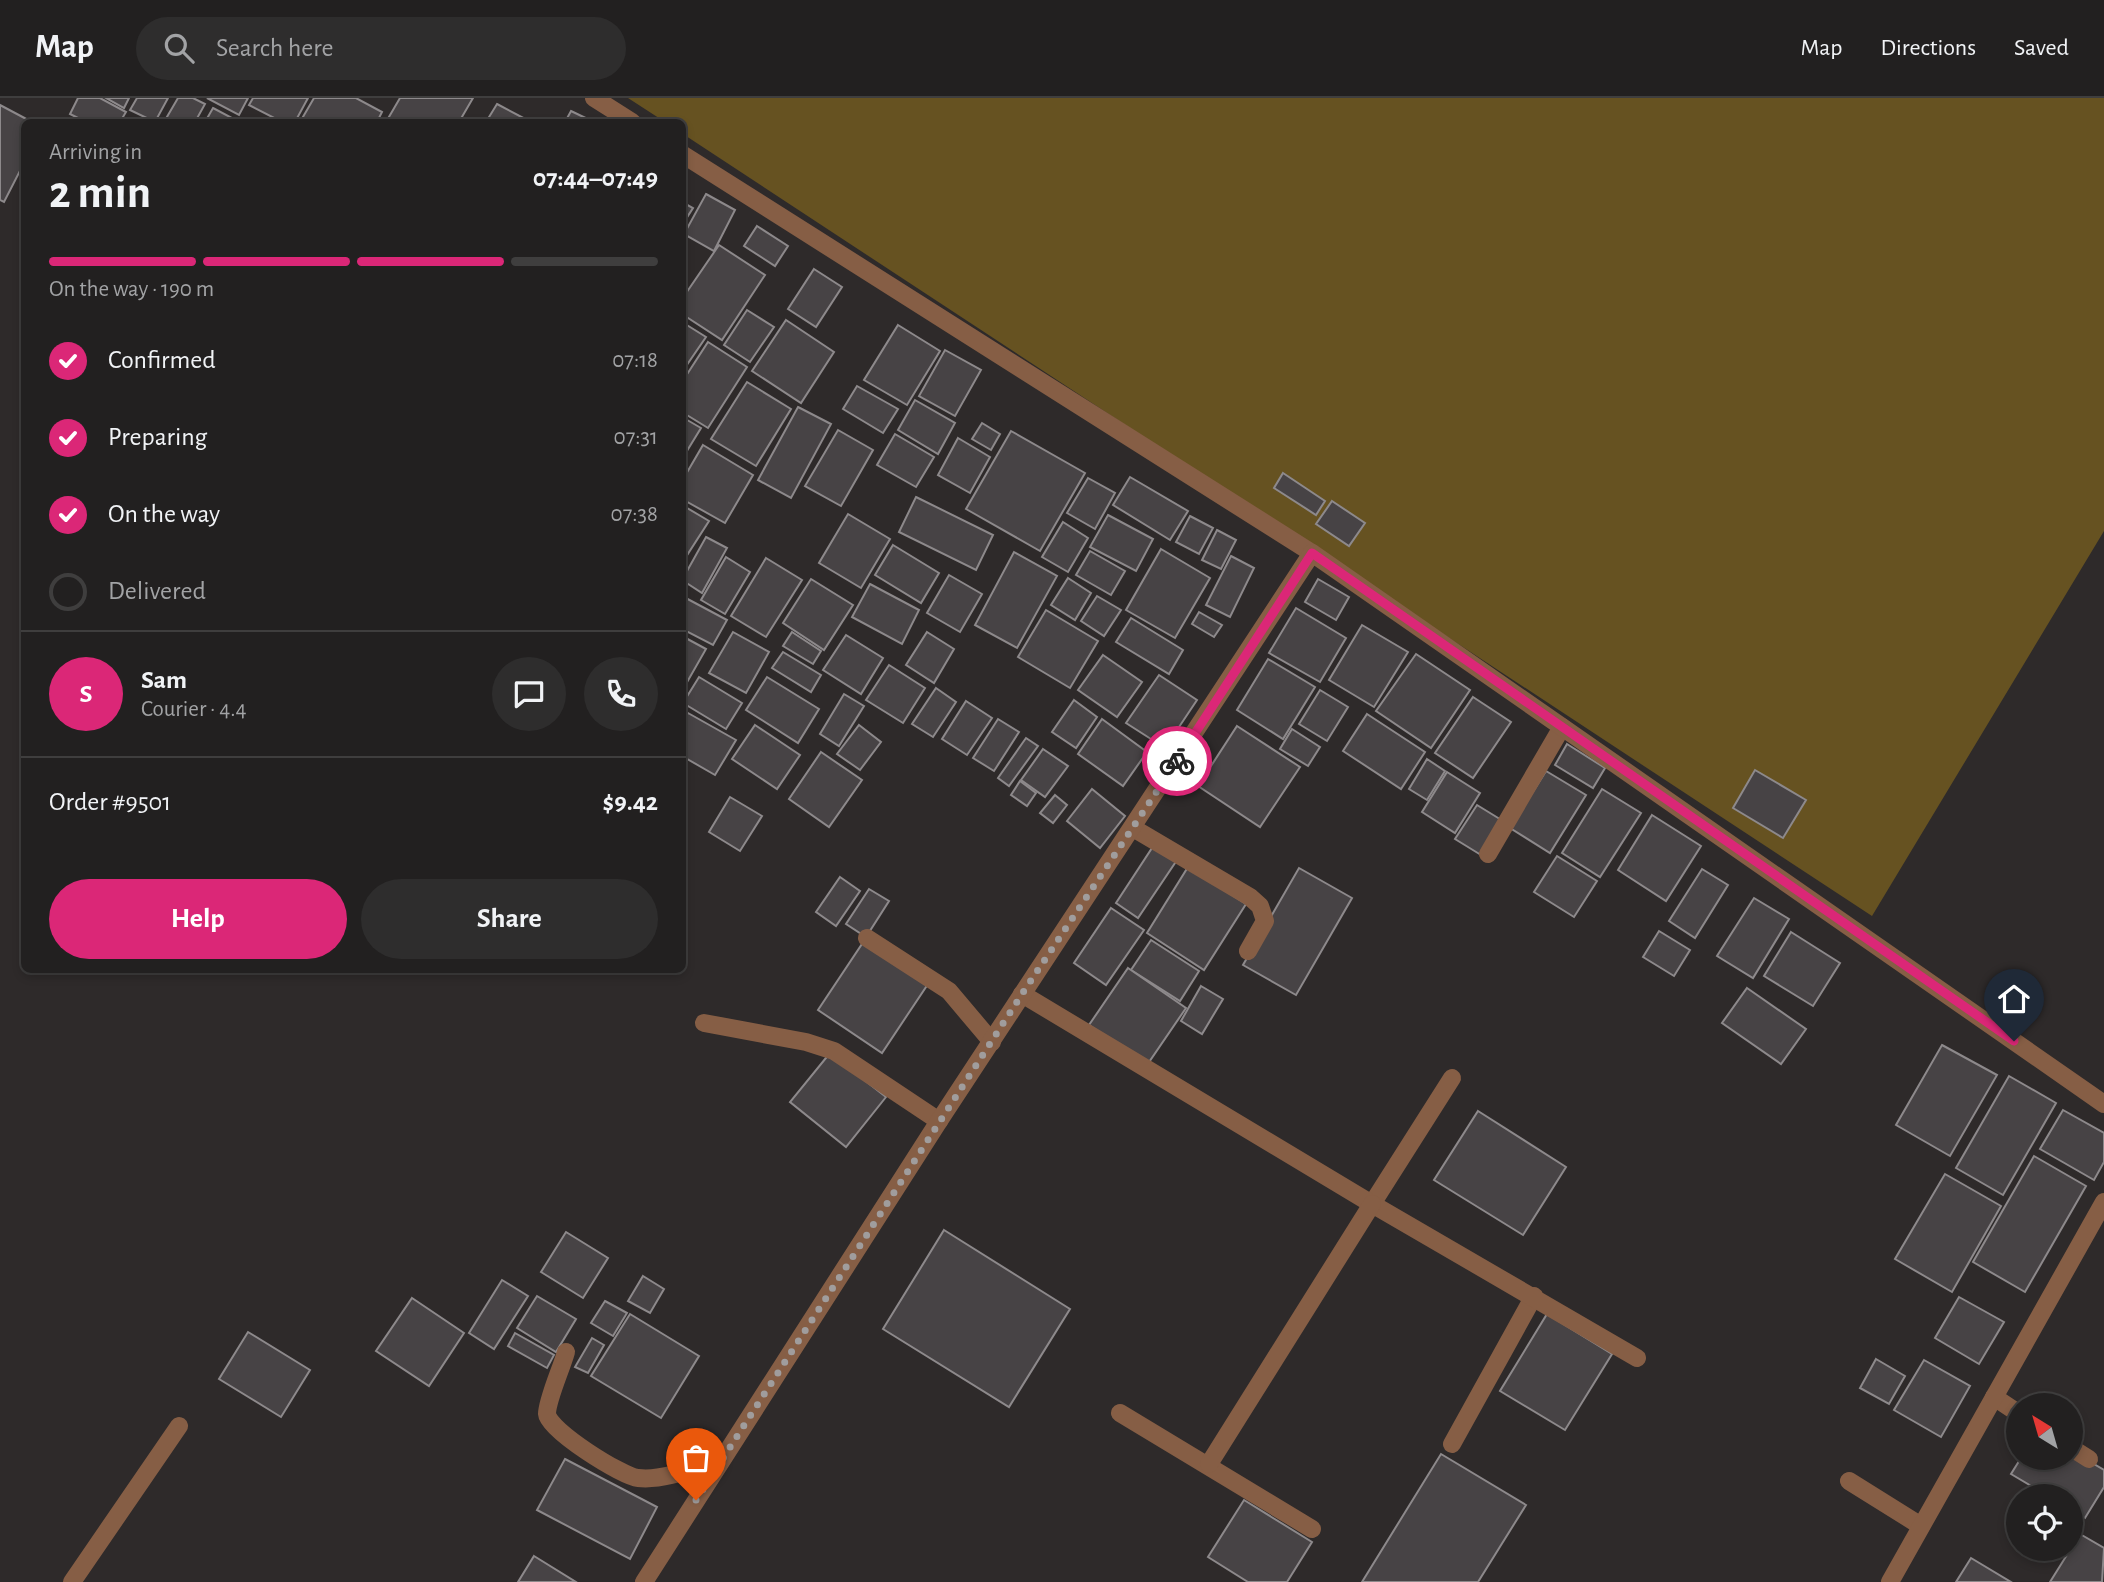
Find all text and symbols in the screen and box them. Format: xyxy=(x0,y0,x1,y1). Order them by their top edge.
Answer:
search box xyxy=(136,17,626,80)
icon: search xyxy=(160,29,198,67)
text: Map xyxy=(35,31,94,64)
text: Search here xyxy=(216,35,334,61)
text: Map xyxy=(1800,36,1842,60)
text: Directions xyxy=(1880,36,1976,60)
text: Saved xyxy=(2014,36,2069,60)
text: Arriving in xyxy=(49,141,142,164)
text: 07:44–07:49 xyxy=(533,165,658,191)
text: 2 min xyxy=(49,170,151,216)
text: On the way · 190 m xyxy=(49,278,214,301)
icon: check xyxy=(49,342,87,380)
text: Confirmed xyxy=(108,347,216,373)
text: 07:18 xyxy=(612,349,658,372)
icon: check xyxy=(49,419,87,457)
text: Preparing xyxy=(108,424,207,450)
text: 07:31 xyxy=(614,426,658,449)
icon: check xyxy=(49,496,87,534)
text: On the way xyxy=(108,501,220,527)
text: 07:38 xyxy=(611,503,658,526)
text: Delivered xyxy=(108,578,206,604)
button: chat xyxy=(492,657,566,731)
button: phone xyxy=(584,657,658,731)
text: Sam xyxy=(141,667,187,693)
text: S xyxy=(80,681,92,707)
text: Courier · 4.4 xyxy=(141,698,247,721)
courier xyxy=(1142,726,1212,796)
icon: bike xyxy=(1158,742,1196,780)
text: Order #9501 xyxy=(49,789,171,815)
text: $9.42 xyxy=(602,789,658,815)
button: Help xyxy=(49,879,347,959)
button: Share xyxy=(361,879,658,959)
pin xyxy=(1984,969,2044,1041)
icon: home xyxy=(1995,980,2033,1018)
north arrow xyxy=(2006,1393,2082,1470)
map controls xyxy=(2006,1393,2083,1561)
pin xyxy=(666,1428,726,1500)
icon: bag xyxy=(677,1439,715,1477)
button: locate xyxy=(2006,1484,2083,1561)

